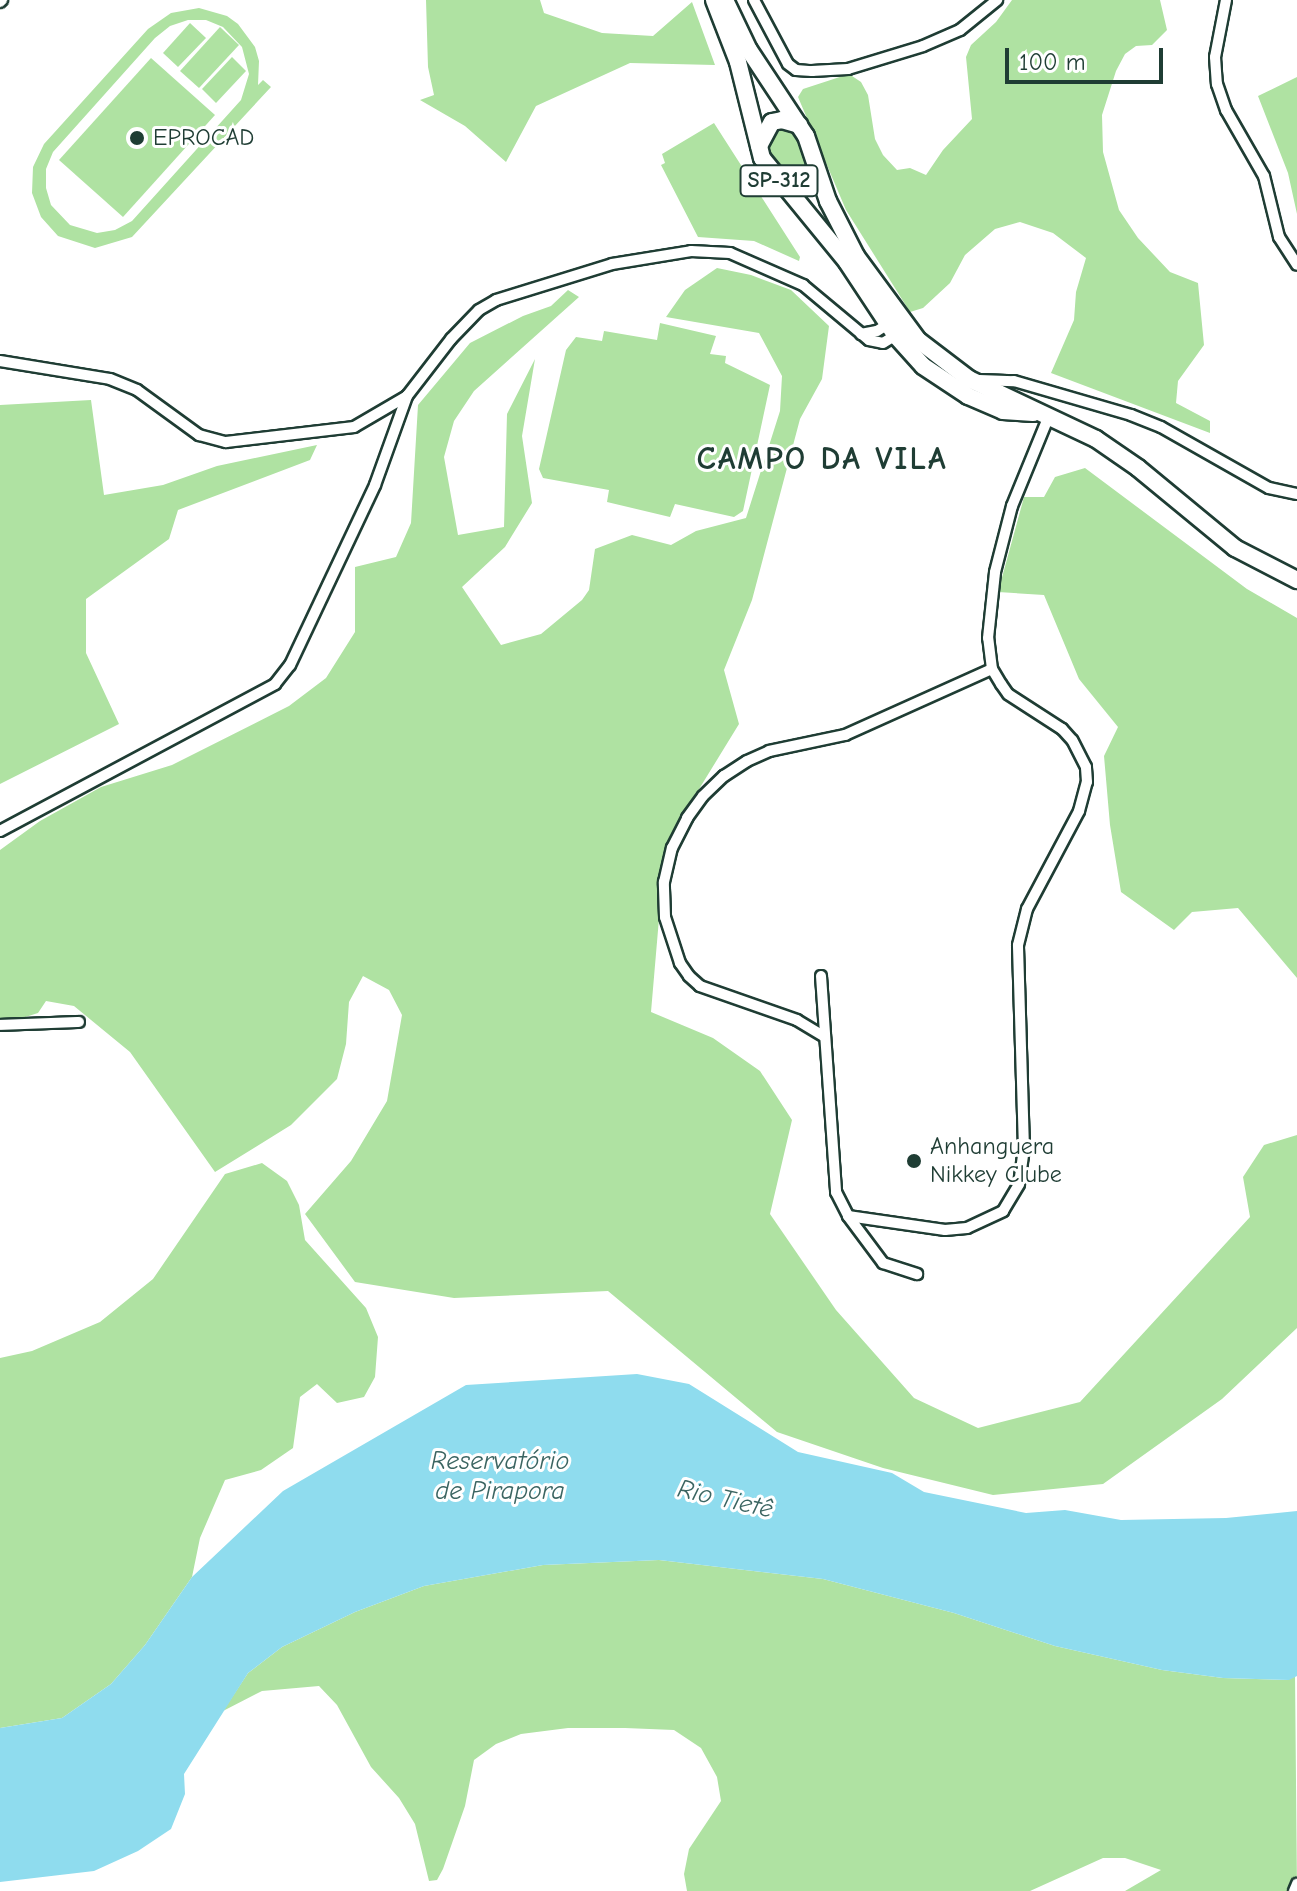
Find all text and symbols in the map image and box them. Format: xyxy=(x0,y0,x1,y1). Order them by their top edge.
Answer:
scale bar xyxy=(1009,32,1167,82)
text: 100 m xyxy=(1019,48,1086,76)
place label: EPROCAD xyxy=(153,124,254,152)
marker: EPROCAD xyxy=(128,129,146,147)
road number: SP-312 xyxy=(739,163,819,199)
district label: CAMPO DA VILA xyxy=(696,440,948,478)
place label: Anhanguera Nikkey Clube xyxy=(930,1133,1062,1189)
marker: Anhanguera Nikkey Clube xyxy=(905,1152,923,1170)
water label: Reservatório de Pirapora xyxy=(431,1446,569,1508)
water label: Rio Tietê xyxy=(674,1474,776,1526)

